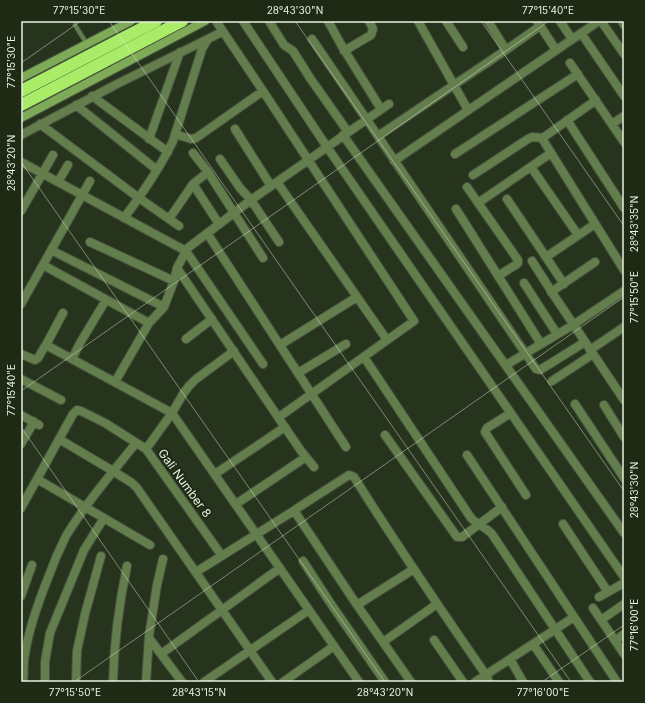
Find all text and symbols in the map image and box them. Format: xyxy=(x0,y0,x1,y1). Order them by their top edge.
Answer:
text: 77°15'30"E xyxy=(53,4,105,16)
text: 28°43'30"N xyxy=(267,4,323,16)
text: 77°15'40"E xyxy=(522,4,574,16)
text: 77°15'30"E xyxy=(5,36,17,88)
text: 28°43'20"N xyxy=(5,135,17,191)
text: 28°43'35"N xyxy=(628,196,640,252)
text: 77°15'50"E xyxy=(628,271,640,323)
text: 77°15'40"E xyxy=(5,364,17,416)
street label: Gali Number 8 xyxy=(155,446,215,520)
text: 28°43'30"N xyxy=(628,462,640,518)
text: 77°16'00"E xyxy=(628,599,640,651)
text: 77°15'50"E xyxy=(49,686,101,698)
text: 28°43'15"N xyxy=(172,686,226,698)
text: 28°43'20"N xyxy=(357,686,413,698)
text: 77°16'00"E xyxy=(517,686,569,698)

